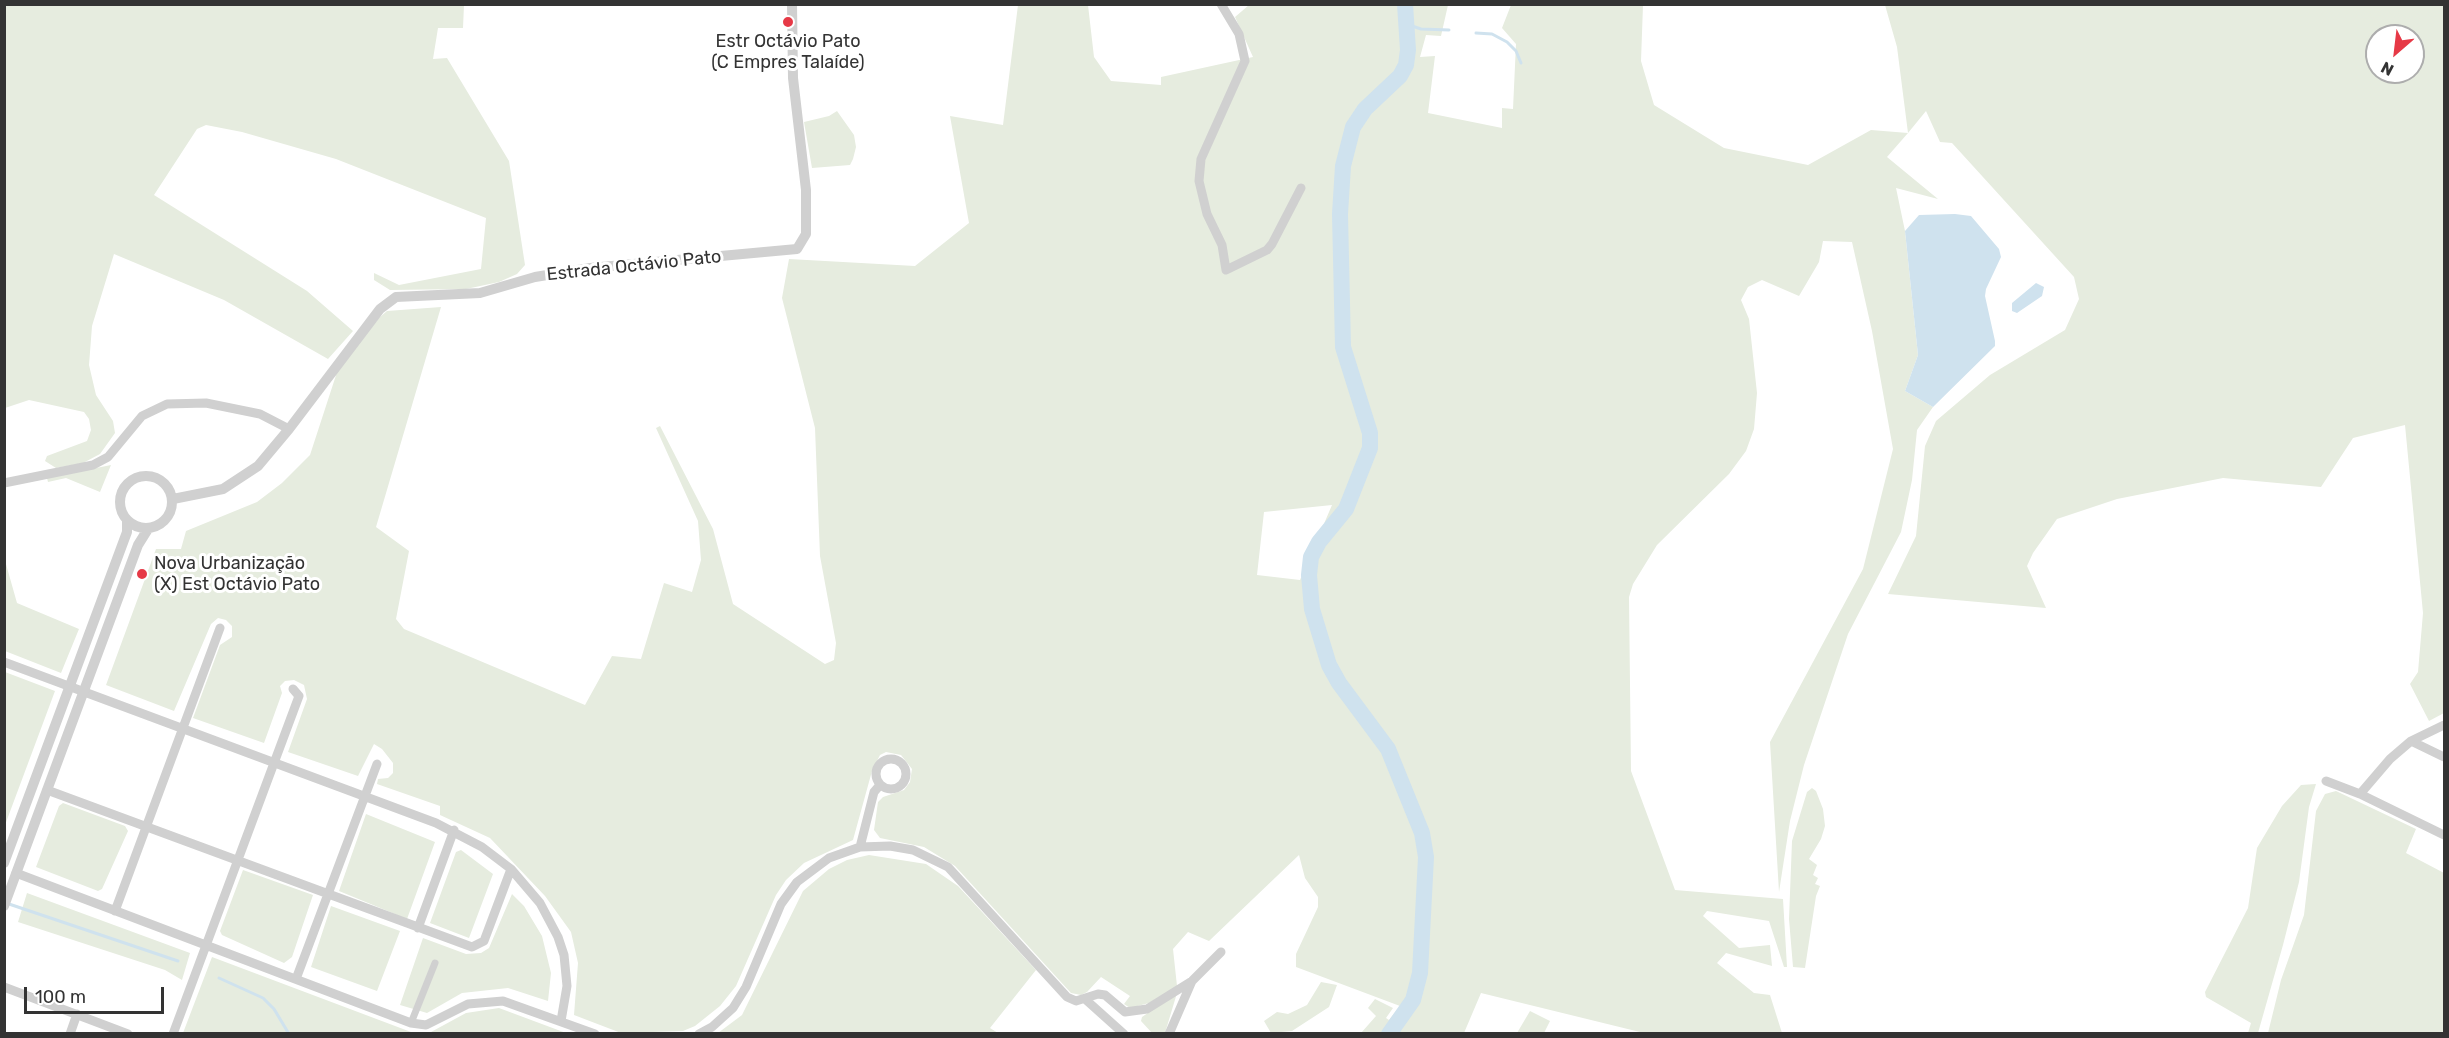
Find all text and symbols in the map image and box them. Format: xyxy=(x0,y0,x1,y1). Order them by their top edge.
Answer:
marker: Estr Octávio Pato (C Empres Talaíde) xyxy=(781,15,795,29)
north arrow xyxy=(2365,24,2425,84)
place label: Estr Octávio Pato (C Empres Talaíde) xyxy=(711,31,865,74)
text: N xyxy=(2378,57,2397,80)
street label: Estrada Octávio Pato xyxy=(546,246,722,286)
place label: Nova Urbanização (X) Est Octávio Pato xyxy=(154,553,320,596)
marker: Nova Urbanização (X) Est Octávio Pato xyxy=(135,567,149,581)
scale bar xyxy=(27,975,166,1013)
text: 100 m xyxy=(35,986,86,1008)

